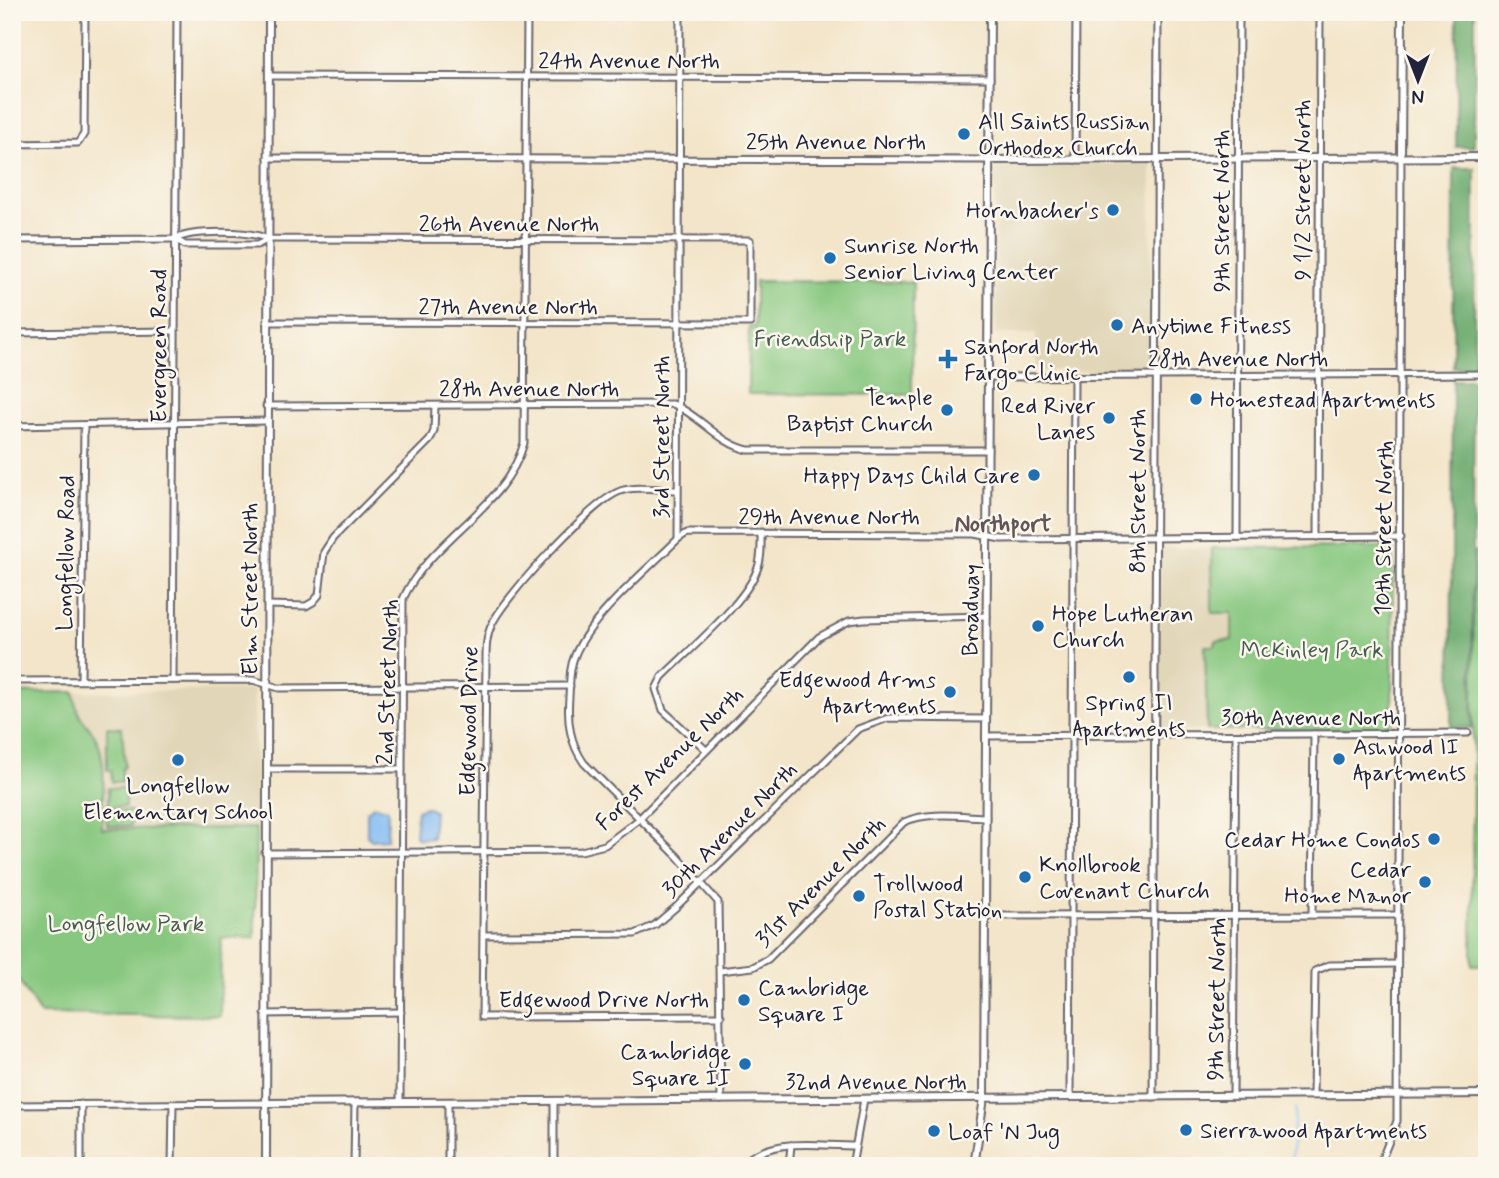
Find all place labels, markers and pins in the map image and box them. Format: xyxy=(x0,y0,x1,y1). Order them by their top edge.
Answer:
place label: All Saints Russian Orthodox Church xyxy=(978,108,1150,164)
marker: All Saints Russian Orthodox Church xyxy=(956,126,972,142)
place label: Hornbacher's xyxy=(966,197,1099,227)
marker: Hornbacher's xyxy=(1105,202,1121,218)
place label: Sunrise North Senior Living Center xyxy=(844,232,1058,288)
marker: Sunrise North Senior Living Center xyxy=(822,250,838,266)
place label: Anytime Fitness xyxy=(1131,312,1291,342)
marker: Anytime Fitness xyxy=(1109,317,1125,333)
place label: Sanford North Fargo Clinic xyxy=(964,333,1099,391)
marker: Sanford North Fargo Clinic xyxy=(938,349,958,369)
place label: Temple Baptist Church xyxy=(787,384,933,440)
place label: Homestead Apartments xyxy=(1210,386,1435,417)
marker: Homestead Apartments xyxy=(1188,391,1204,407)
place label: Red River Lanes xyxy=(1001,392,1095,448)
marker: Temple Baptist Church xyxy=(939,402,955,418)
marker: Red River Lanes xyxy=(1101,410,1117,426)
place label: Happy Days Child Care xyxy=(804,462,1020,492)
marker: Happy Days Child Care xyxy=(1026,467,1042,483)
place label: Hope Lutheran Church xyxy=(1052,600,1194,656)
marker: Hope Lutheran Church xyxy=(1030,618,1046,634)
place label: Edgewood Arms Apartments xyxy=(779,666,936,723)
marker: Spring II Apartments xyxy=(1121,669,1137,685)
marker: Edgewood Arms Apartments xyxy=(942,684,958,700)
place label: Spring II Apartments xyxy=(1072,689,1186,746)
place label: Ashwood II Apartments xyxy=(1353,733,1466,790)
marker: Ashwood II Apartments xyxy=(1331,751,1347,767)
marker: Longfellow Elementary School xyxy=(170,752,186,768)
place label: Longfellow Elementary School xyxy=(82,772,274,828)
place label: Cedar Home Condos xyxy=(1224,826,1420,856)
marker: Cedar Home Condos xyxy=(1426,831,1442,847)
place label: Knollbrook Covenant Church xyxy=(1039,851,1210,907)
place label: Cedar Home Manor xyxy=(1284,856,1411,912)
marker: Knollbrook Covenant Church xyxy=(1017,869,1033,885)
place label: Trollwood Postal Station xyxy=(873,870,1002,926)
marker: Cedar Home Manor xyxy=(1417,874,1433,890)
marker: Trollwood Postal Station xyxy=(851,888,867,904)
place label: Cambridge Square I xyxy=(758,974,869,1030)
marker: Cambridge Square I xyxy=(736,992,752,1008)
place label: Cambridge Square II xyxy=(620,1038,731,1094)
marker: Cambridge Square II xyxy=(737,1056,753,1072)
place label: Sierrawood Apartments xyxy=(1200,1117,1427,1148)
place label: Loaf 'N Jug xyxy=(948,1118,1060,1150)
marker: Sierrawood Apartments xyxy=(1178,1122,1194,1138)
marker: Loaf 'N Jug xyxy=(926,1123,942,1139)

